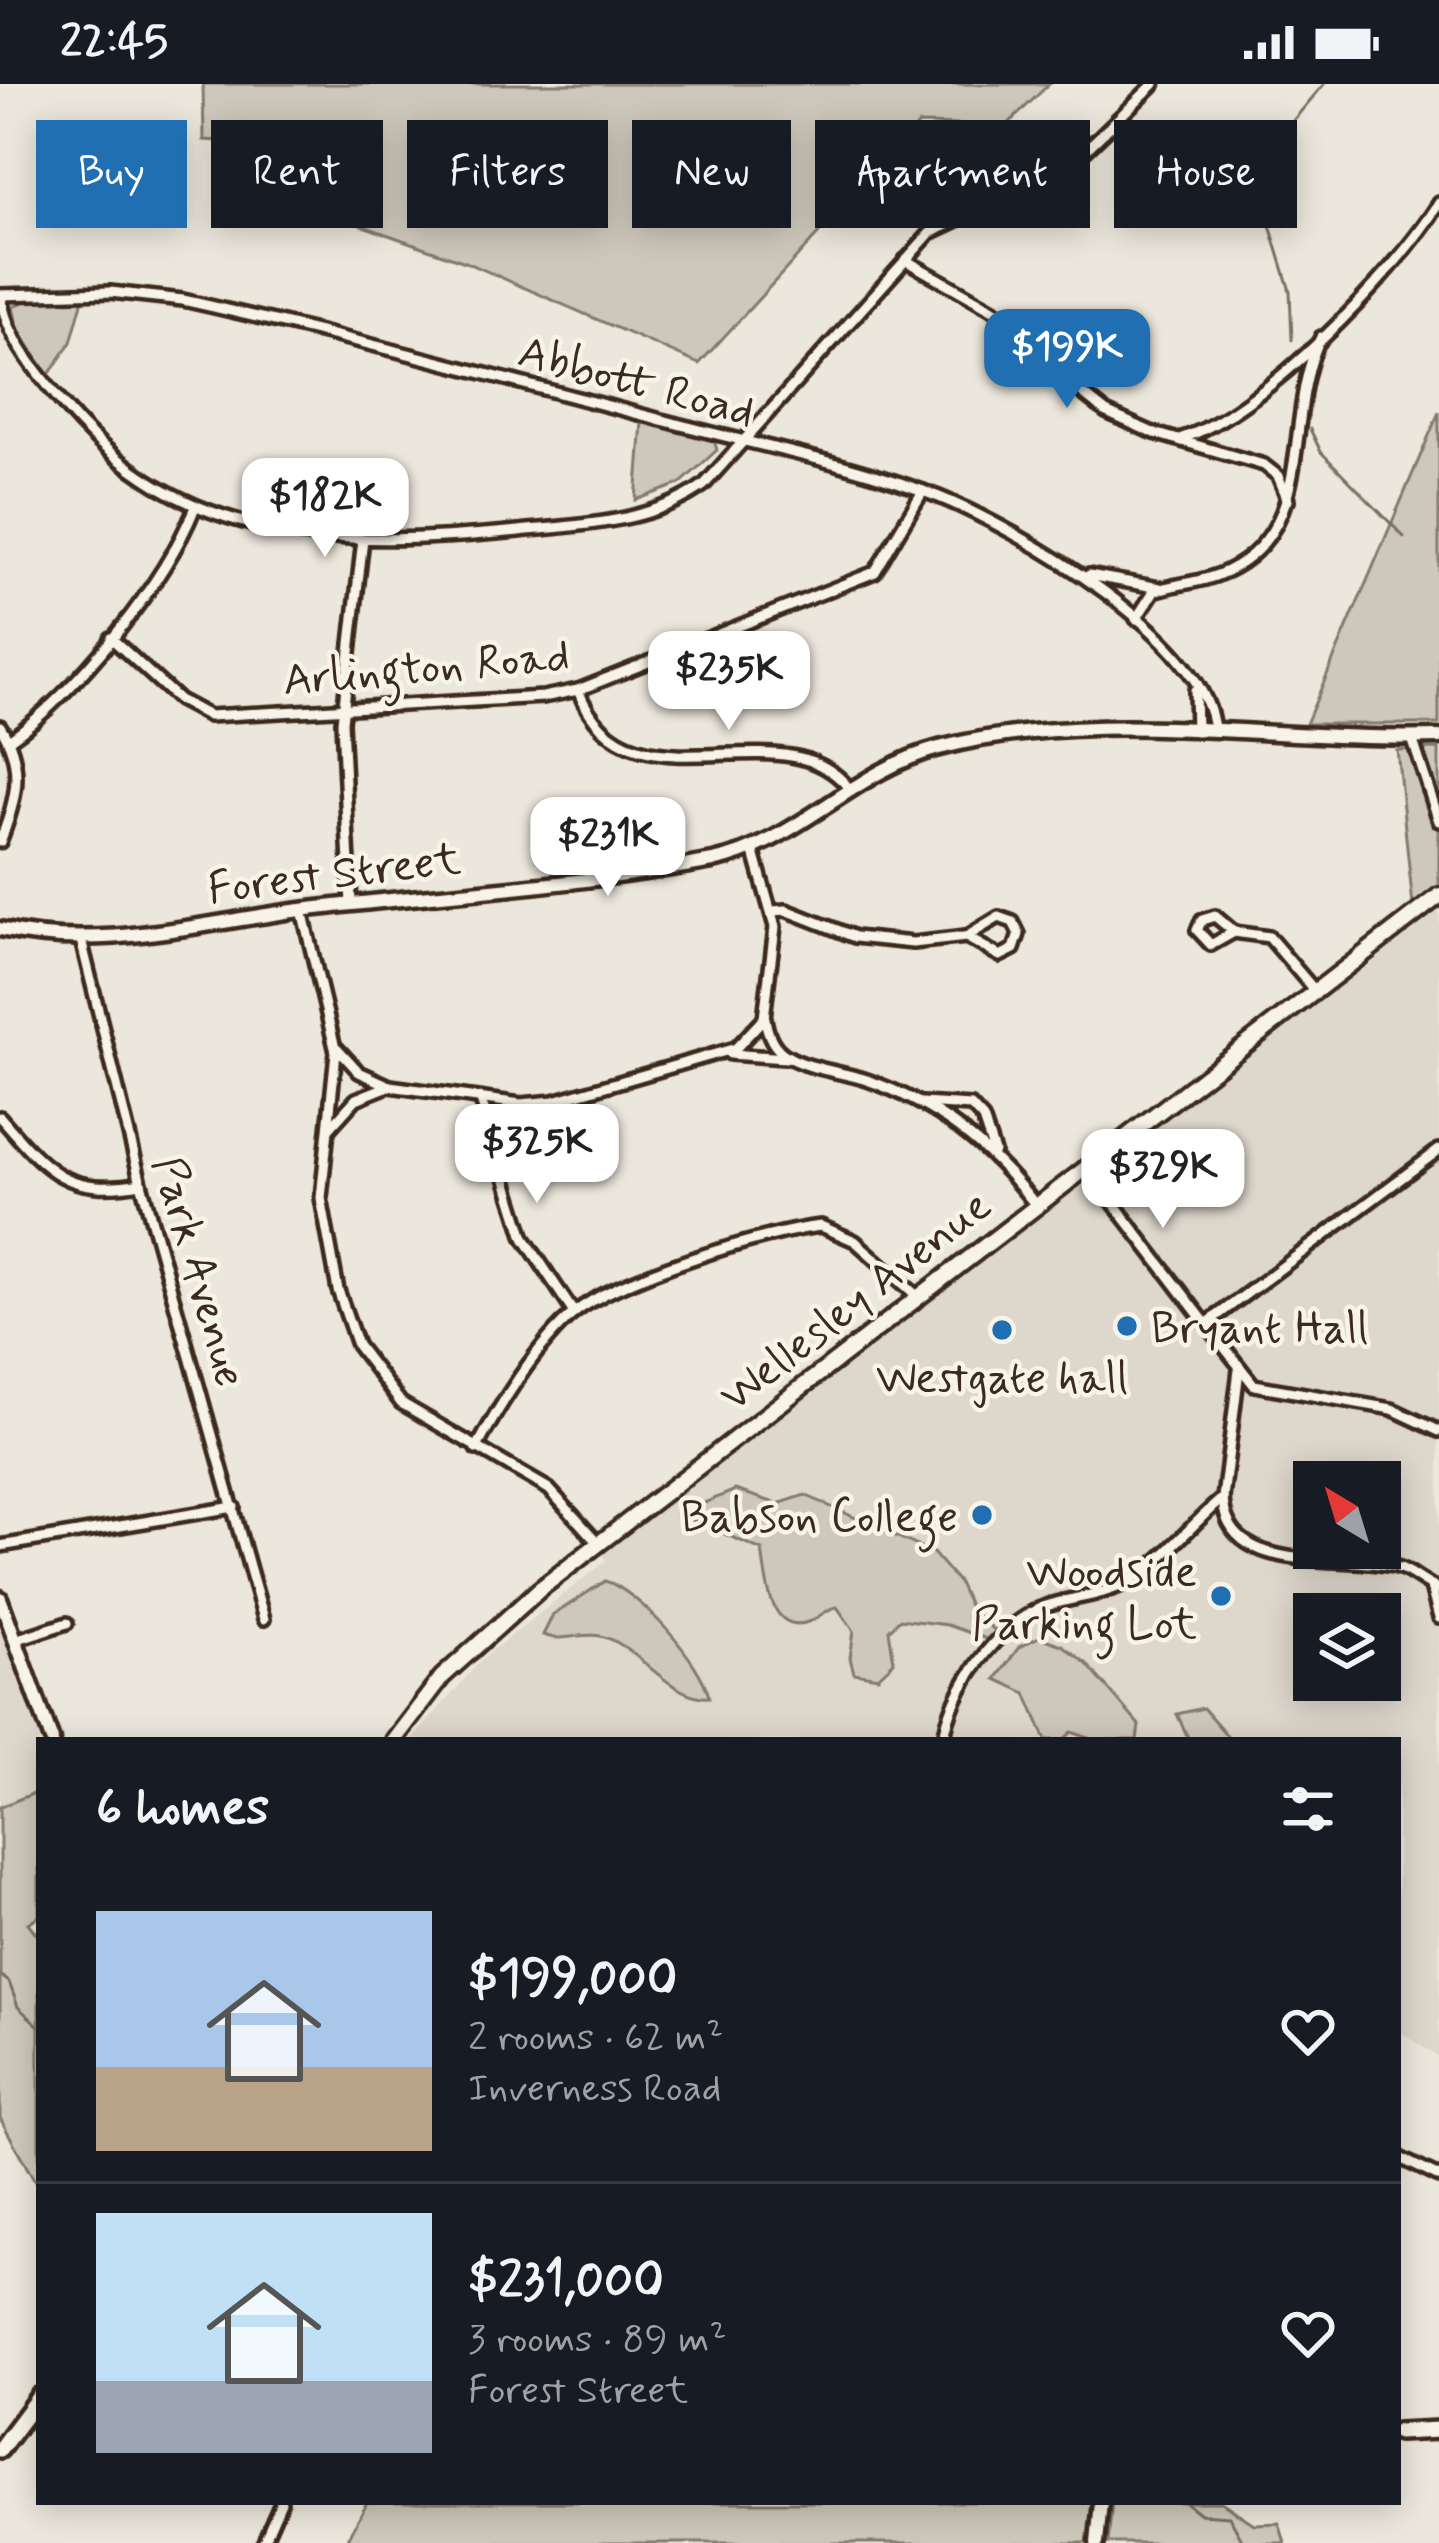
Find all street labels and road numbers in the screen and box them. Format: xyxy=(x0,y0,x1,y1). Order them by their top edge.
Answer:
street label: Abbott Road xyxy=(512,324,760,443)
street label: Arlington Road xyxy=(281,628,572,716)
street label: Forest Street xyxy=(205,831,464,920)
street label: Park Avenue xyxy=(137,1150,259,1394)
street label: Wellesley Avenue xyxy=(708,1177,1004,1426)

